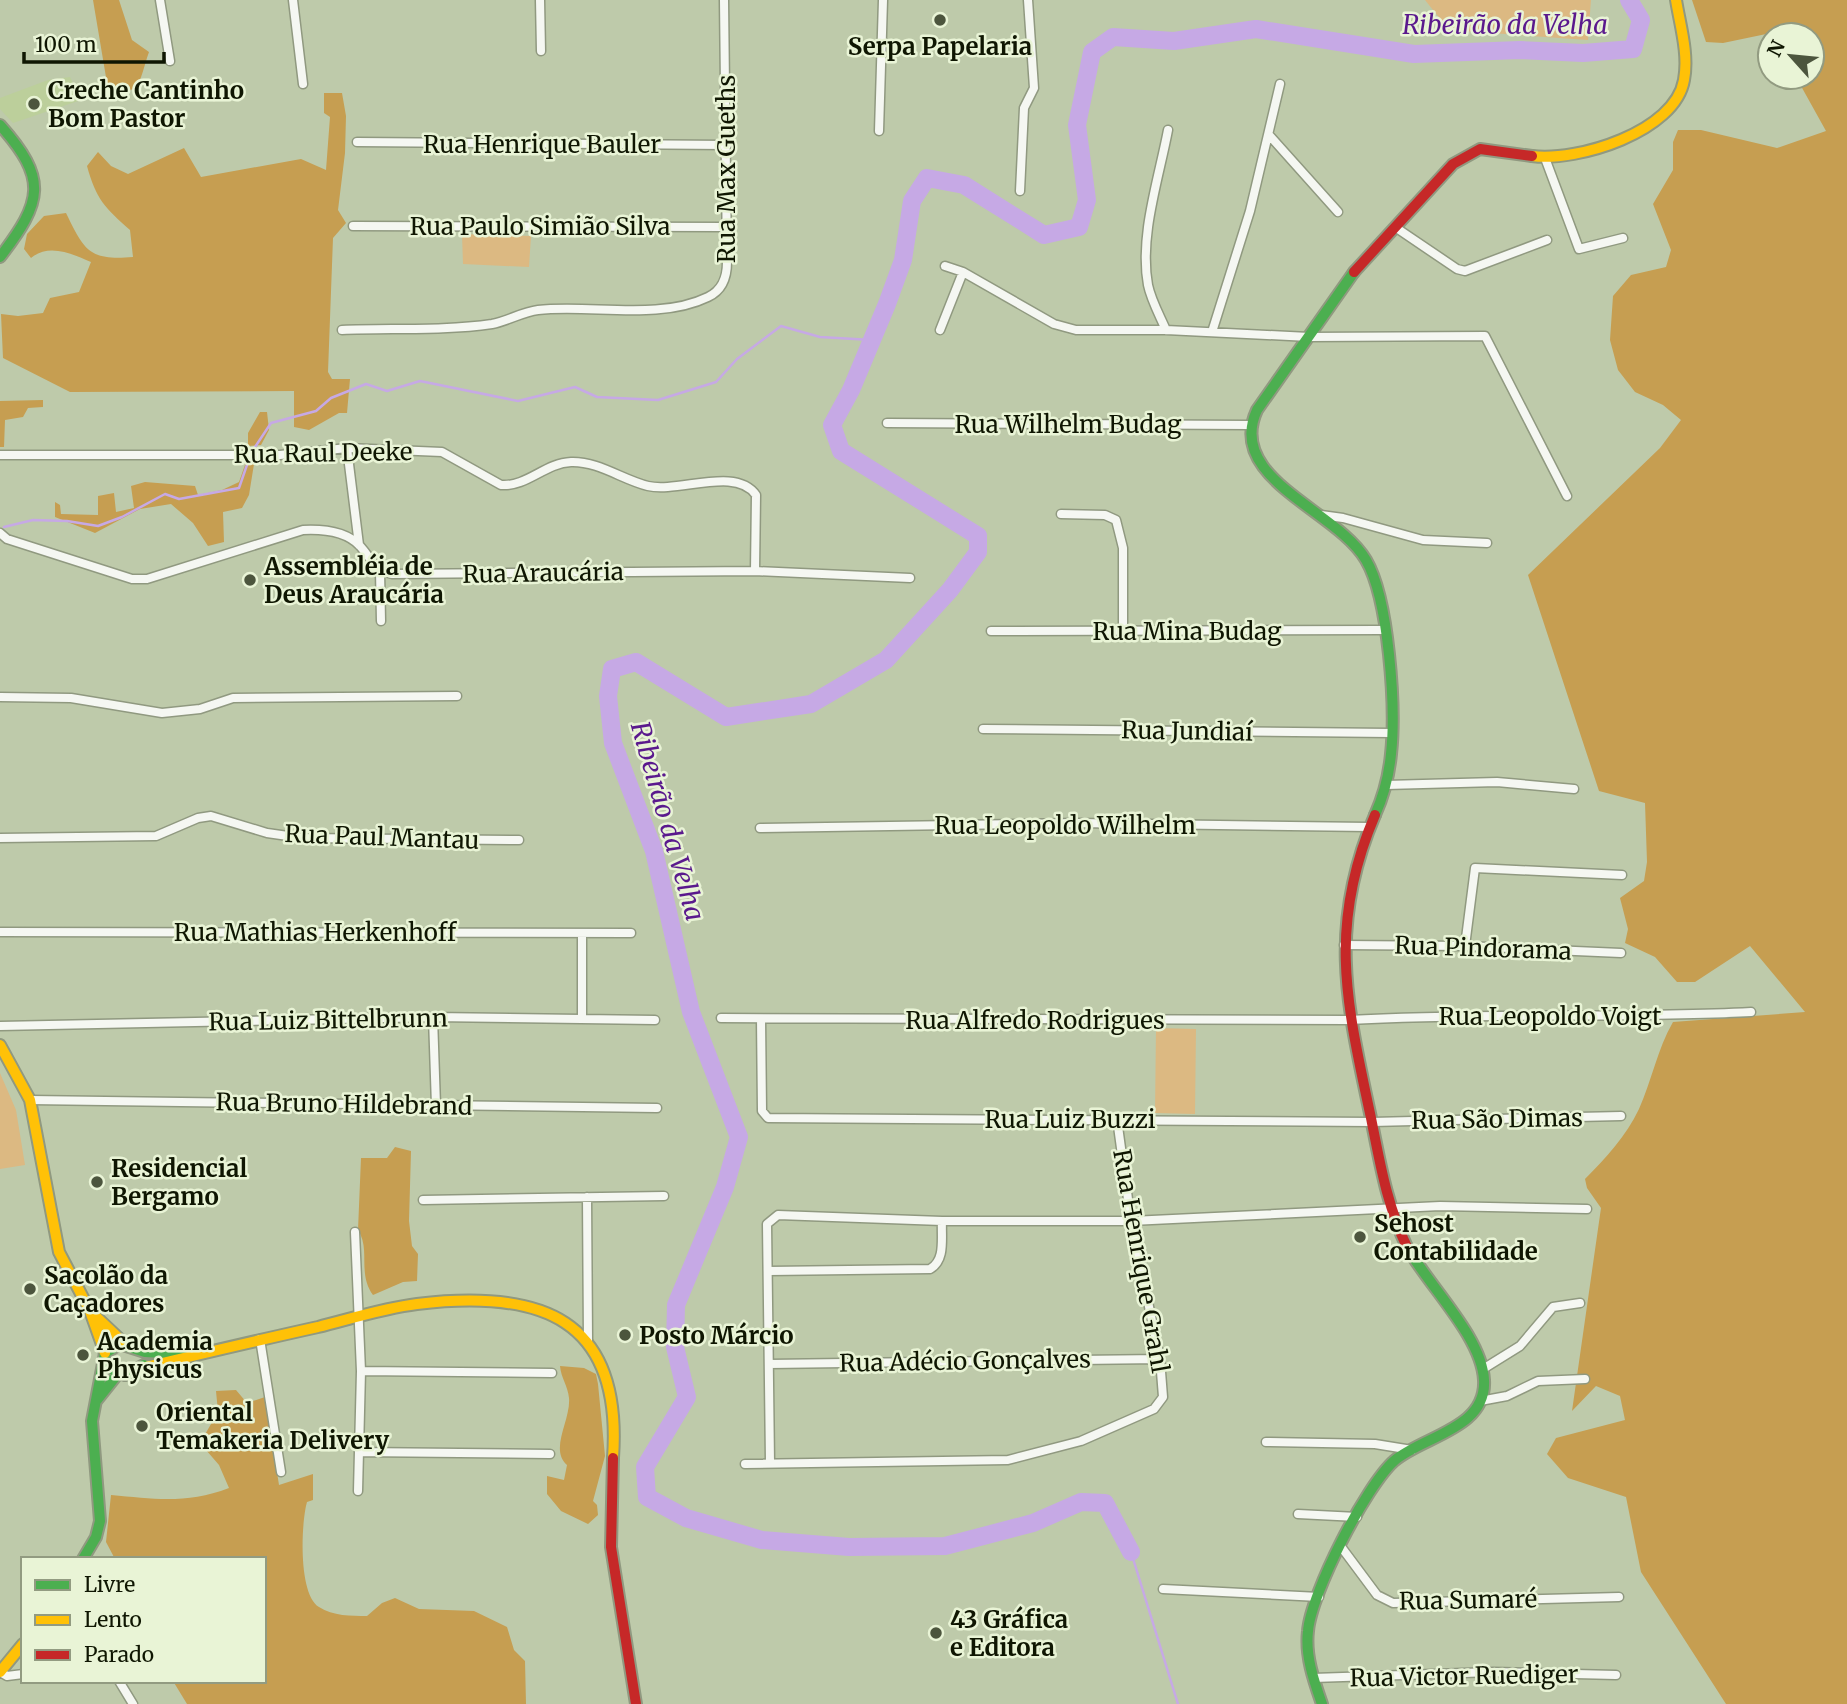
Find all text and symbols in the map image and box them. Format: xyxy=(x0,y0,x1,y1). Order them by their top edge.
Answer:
water label: Ribeirão da Velha xyxy=(1402,8,1608,41)
marker: Serpa Papelaria xyxy=(932,12,948,28)
scale bar xyxy=(24,21,164,65)
north arrow xyxy=(1756,21,1826,91)
text: 100 m xyxy=(35,31,97,58)
place label: Serpa Papelaria xyxy=(848,31,1032,62)
text: N xyxy=(1762,36,1790,60)
place label: Creche Cantinho Bom Pastor xyxy=(48,75,244,134)
street label: Rua Max Gueths xyxy=(711,75,742,263)
marker: Creche Cantinho Bom Pastor xyxy=(26,96,42,112)
street label: Rua Henrique Bauler xyxy=(423,129,661,160)
street label: Rua Paulo Simião Silva xyxy=(410,211,670,242)
street label: Rua Wilhelm Budag xyxy=(954,409,1182,440)
street label: Rua Raul Deeke xyxy=(233,436,413,470)
place label: Assembléia de Deus Araucária xyxy=(263,551,444,610)
street label: Rua Araucária xyxy=(462,556,624,590)
marker: Assembléia de Deus Araucária xyxy=(242,572,258,588)
street label: Rua Mina Budag xyxy=(1093,616,1282,647)
street label: Rua Jundiaí xyxy=(1121,714,1254,748)
water label: Ribeirão da Velha xyxy=(624,718,712,924)
street label: Rua Leopoldo Wilhelm xyxy=(934,810,1196,841)
street label: Rua Paul Mantau xyxy=(284,818,480,856)
street label: Rua Mathias Herkenhoff xyxy=(174,917,457,948)
street label: Rua Pindorama xyxy=(1394,929,1572,967)
street label: Rua Leopoldo Voigt xyxy=(1439,1001,1662,1032)
street label: Rua Luiz Bittelbrunn xyxy=(208,1002,448,1038)
street label: Rua Alfredo Rodrigues xyxy=(905,1005,1165,1036)
street label: Rua Bruno Hildebrand xyxy=(215,1086,473,1122)
street label: Rua São Dimas xyxy=(1411,1102,1583,1136)
street label: Rua Luiz Buzzi xyxy=(984,1104,1156,1135)
street label: Rua Henrique Grahl xyxy=(1106,1147,1176,1375)
place label: Residencial Bergamo xyxy=(111,1153,247,1212)
marker: Residencial Bergamo xyxy=(89,1174,105,1190)
place label: Sehost Contabilidade xyxy=(1374,1208,1538,1267)
marker: Sehost Contabilidade xyxy=(1352,1229,1368,1245)
place label: Sacolão da Caçadores xyxy=(44,1260,168,1319)
marker: Sacolão da Caçadores xyxy=(22,1281,38,1297)
place label: Posto Márcio xyxy=(639,1320,794,1351)
place label: Academia Physicus xyxy=(96,1326,213,1385)
marker: Posto Márcio xyxy=(617,1327,633,1343)
street label: Rua Adécio Gonçalves xyxy=(839,1343,1091,1379)
marker: Academia Physicus xyxy=(75,1347,91,1363)
place label: Oriental Temakeria Delivery xyxy=(156,1397,390,1456)
marker: Oriental Temakeria Delivery xyxy=(134,1418,150,1434)
legend xyxy=(21,1557,266,1683)
text: Livre xyxy=(84,1571,135,1598)
street label: Rua Sumaré xyxy=(1399,1583,1537,1617)
place label: 43 Gráfica e Editora xyxy=(950,1604,1068,1663)
text: Lento xyxy=(84,1606,142,1633)
marker: 43 Gráfica e Editora xyxy=(928,1625,944,1641)
text: Parado xyxy=(84,1641,154,1668)
street label: Rua Victor Ruediger xyxy=(1349,1659,1579,1693)

